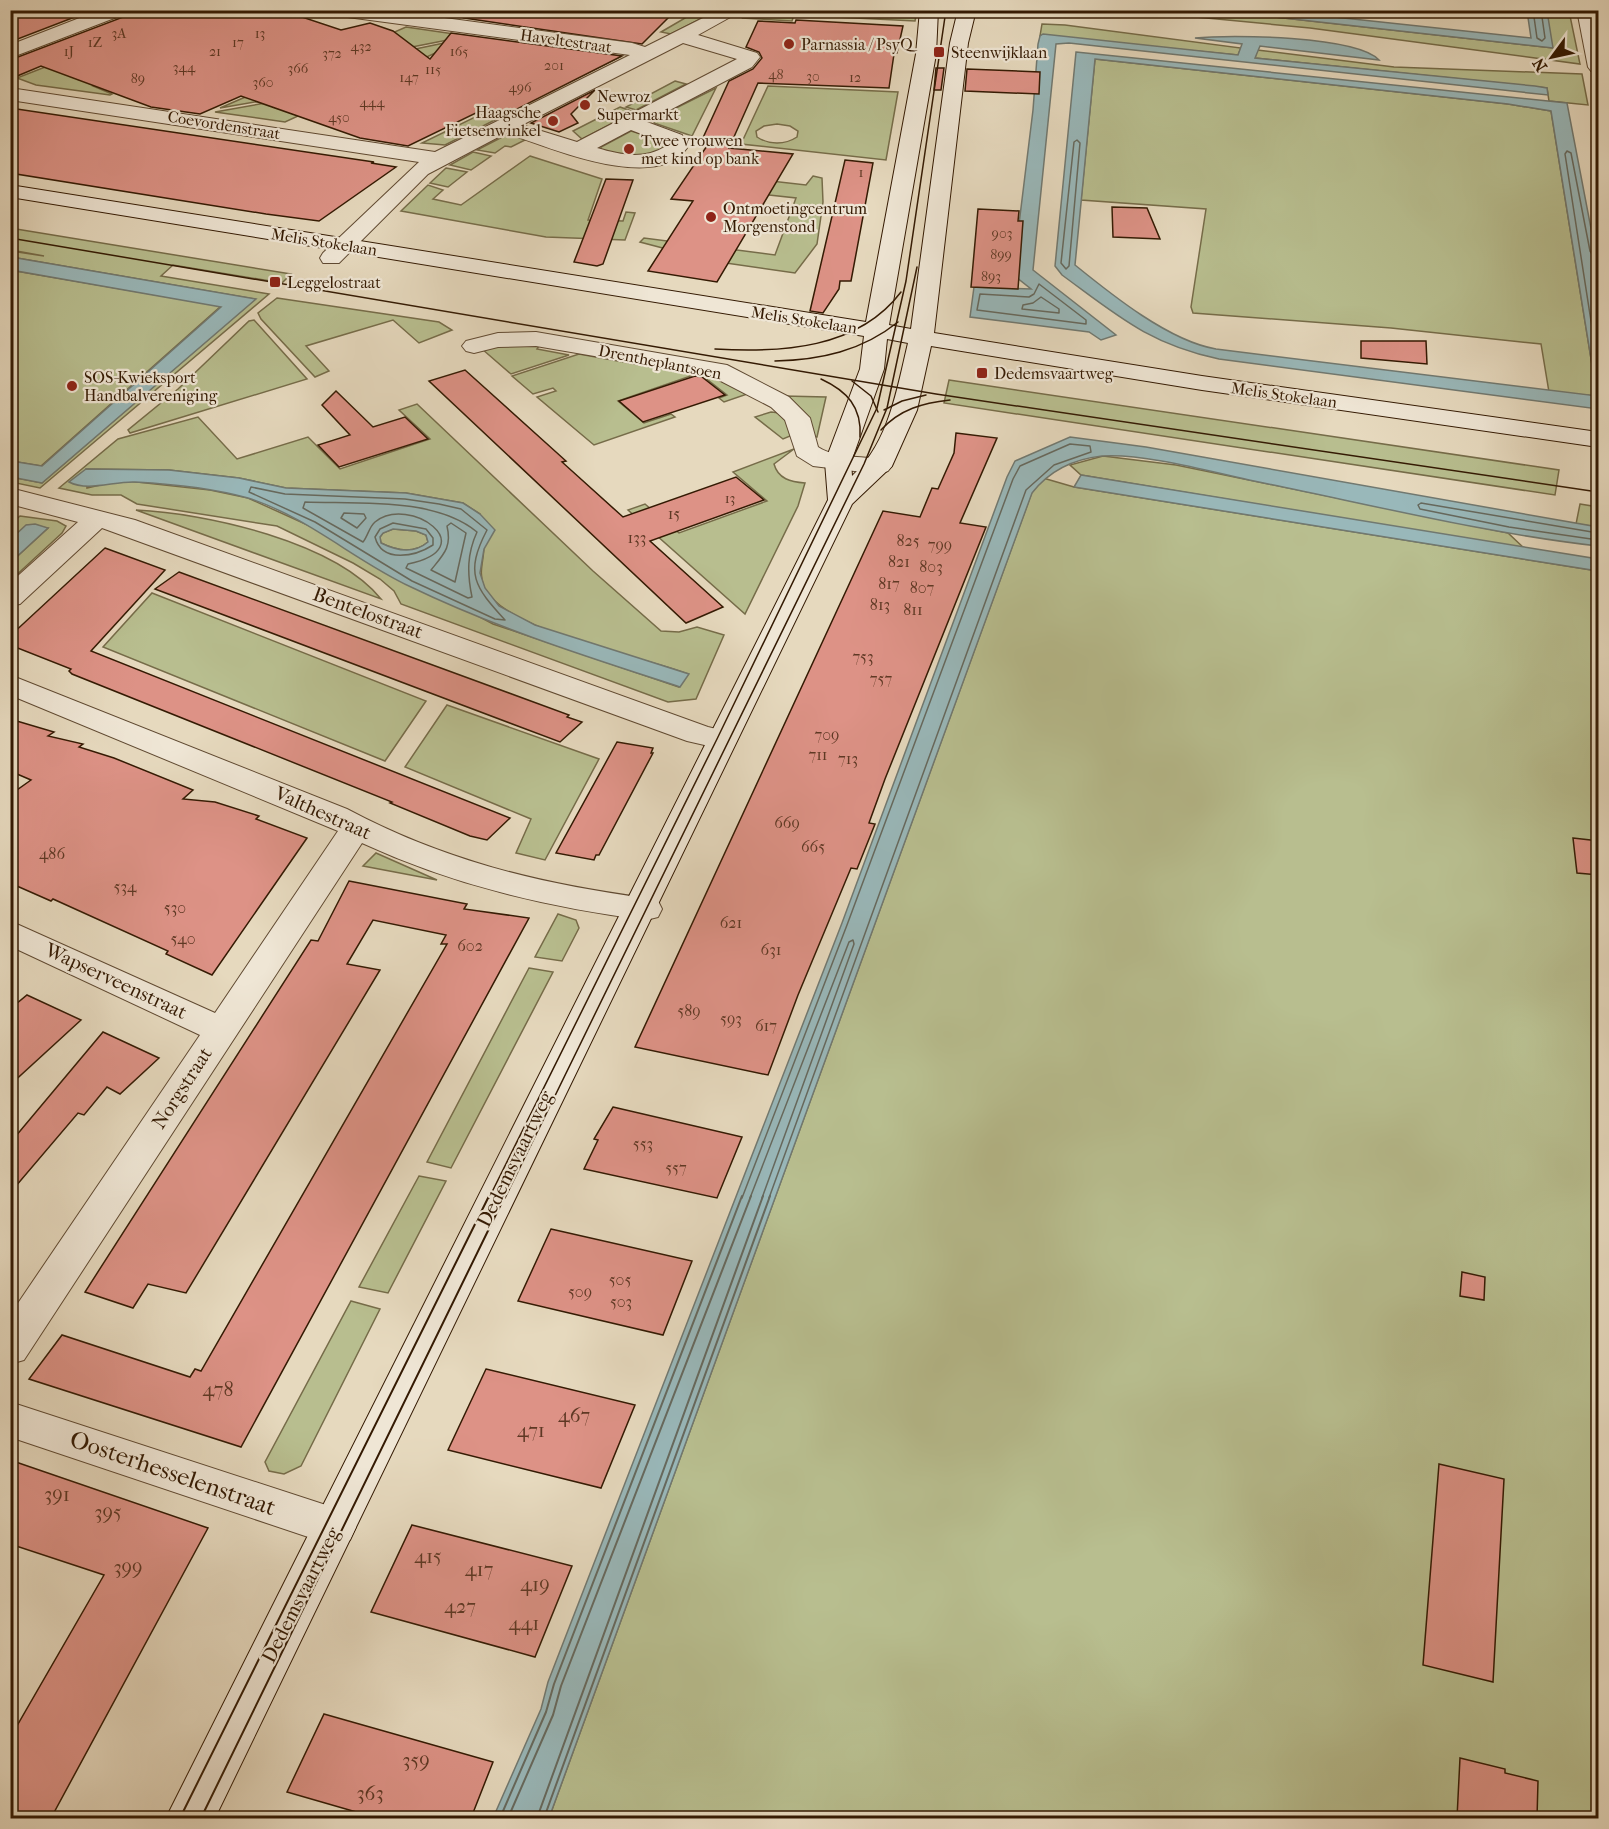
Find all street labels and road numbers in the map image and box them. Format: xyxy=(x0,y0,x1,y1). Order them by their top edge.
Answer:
street label: Haveltestraat xyxy=(519,25,613,57)
street label: Coevordenstraat xyxy=(166,107,282,143)
street label: Melis Stokelaan xyxy=(270,224,379,260)
street label: Melis Stokelaan xyxy=(750,302,859,338)
street label: Drentheplantsoen xyxy=(597,341,724,383)
street label: Melis Stokelaan xyxy=(1230,378,1339,412)
street label: Bentelostraat xyxy=(310,582,426,644)
street label: Valthestraat xyxy=(270,781,375,845)
street label: Wapserveenstraat xyxy=(41,938,191,1024)
street label: Norgstraat xyxy=(147,1043,217,1133)
street label: Dedemsvaartweg xyxy=(472,1087,558,1231)
street label: Oosterhesselenstraat xyxy=(66,1425,280,1522)
street label: Dedemsvaartweg xyxy=(257,1523,345,1667)

